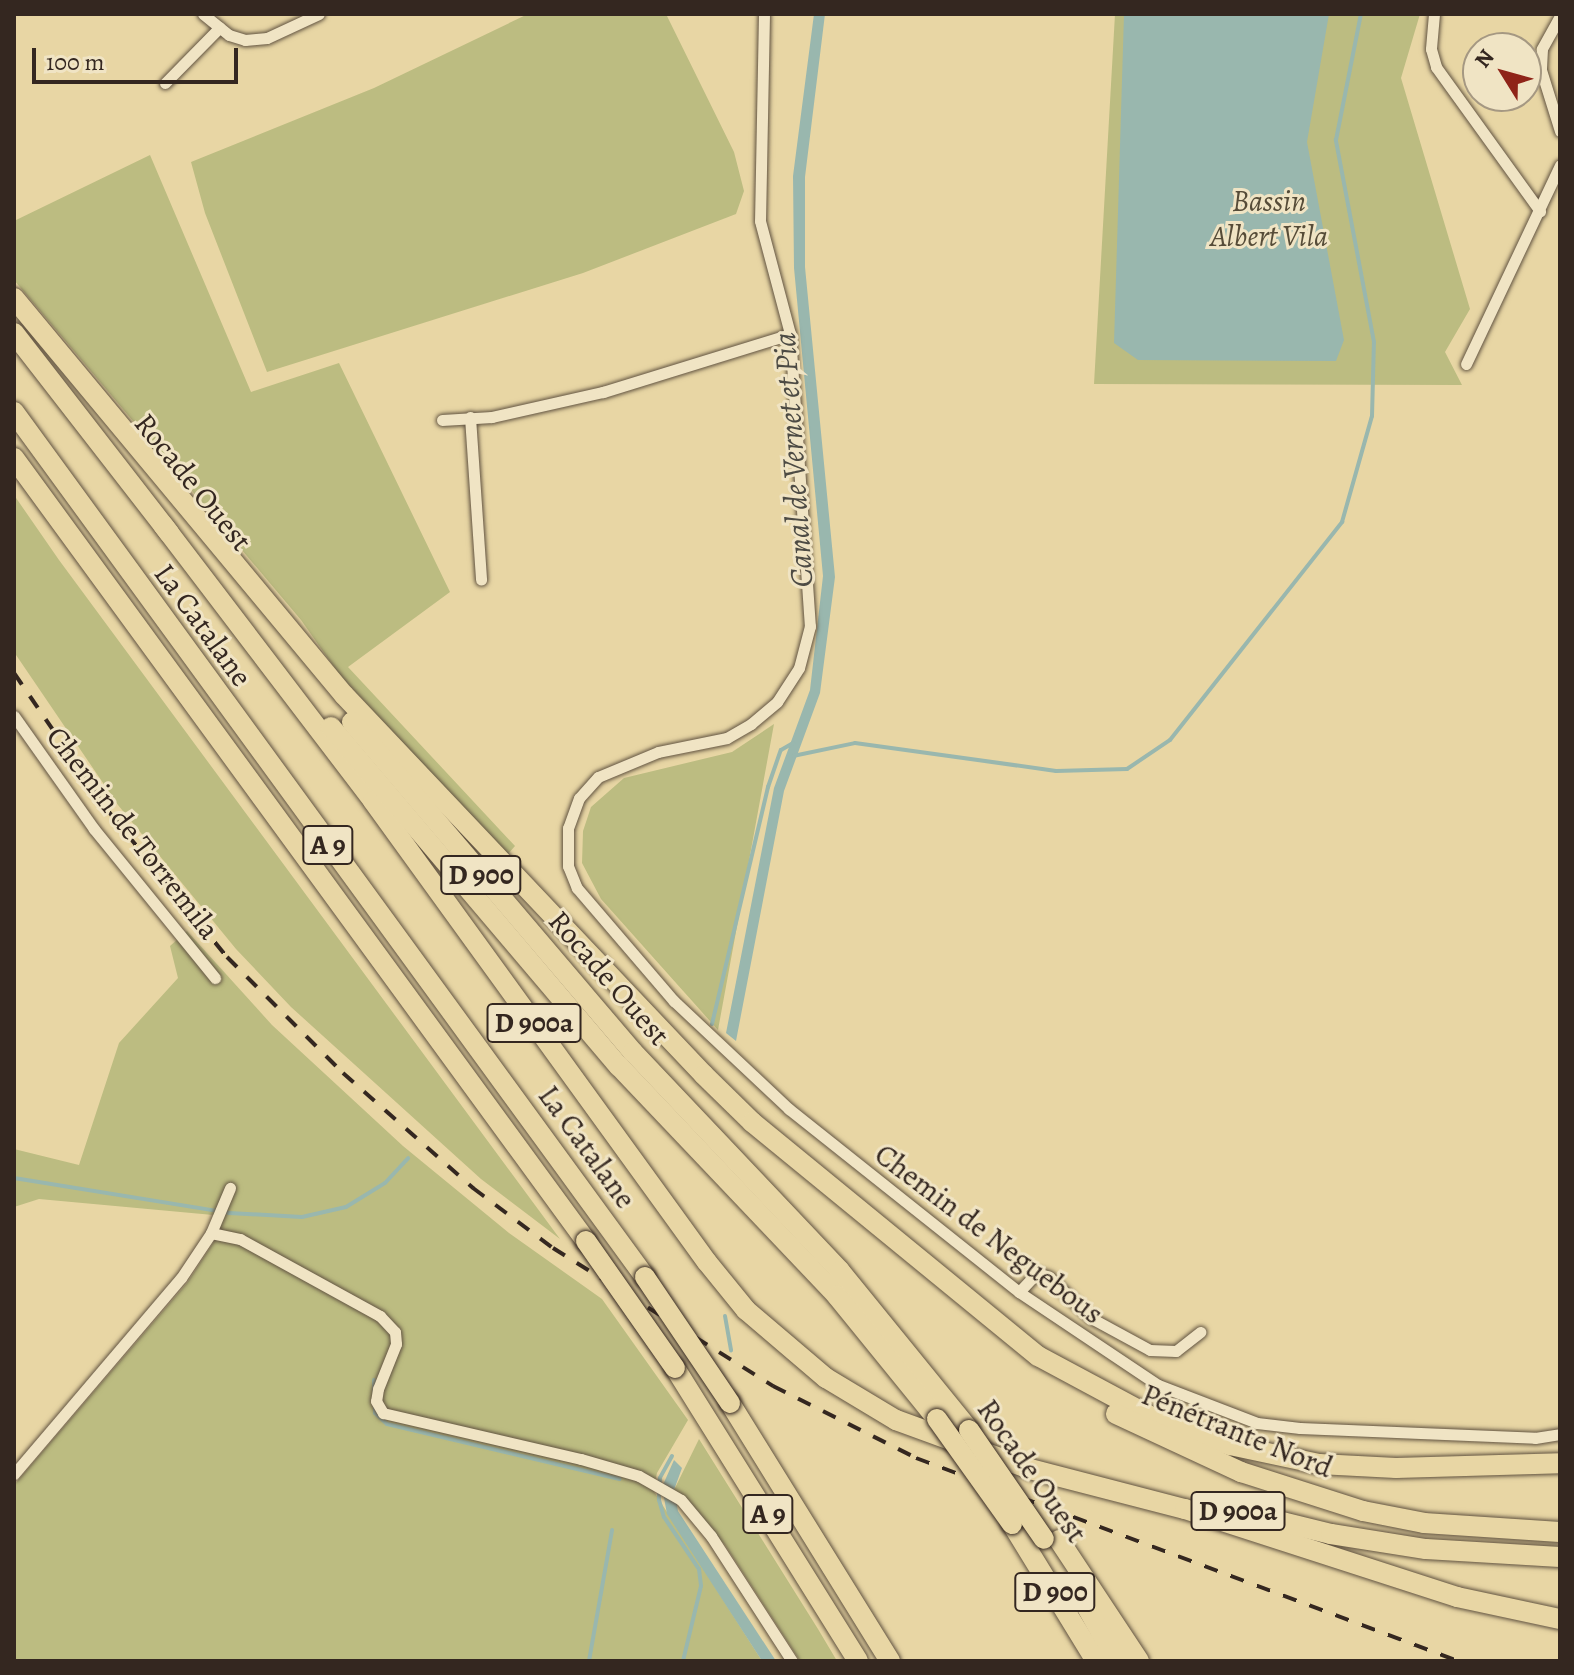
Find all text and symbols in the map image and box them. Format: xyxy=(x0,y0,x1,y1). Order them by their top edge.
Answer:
scale bar xyxy=(36,32,242,82)
north arrow xyxy=(1462,32,1542,112)
text: N xyxy=(1468,43,1501,74)
text: 100 m xyxy=(46,46,105,78)
park label: Bassin Albert Vila xyxy=(1210,183,1328,254)
water label: Canal de Vernet et Pia xyxy=(765,331,821,589)
street label: Rocade Ouest xyxy=(127,406,259,558)
street label: La Catalane xyxy=(146,557,260,693)
street label: Chemin de Torremila xyxy=(39,720,227,946)
road number: A 9 xyxy=(302,821,354,869)
road number: D 900 xyxy=(439,851,523,899)
street label: Rocade Ouest xyxy=(541,903,677,1053)
road number: D 900a xyxy=(486,999,582,1047)
street label: La Catalane xyxy=(530,1079,644,1215)
street label: Chemin de Neguebous xyxy=(868,1136,1110,1332)
street label: Pénétrante Nord xyxy=(1136,1376,1338,1486)
street label: Rocade Ouest xyxy=(969,1392,1095,1550)
road number: D 900a xyxy=(1190,1487,1286,1535)
road number: A 9 xyxy=(742,1490,794,1538)
road number: D 900 xyxy=(1013,1568,1097,1616)

